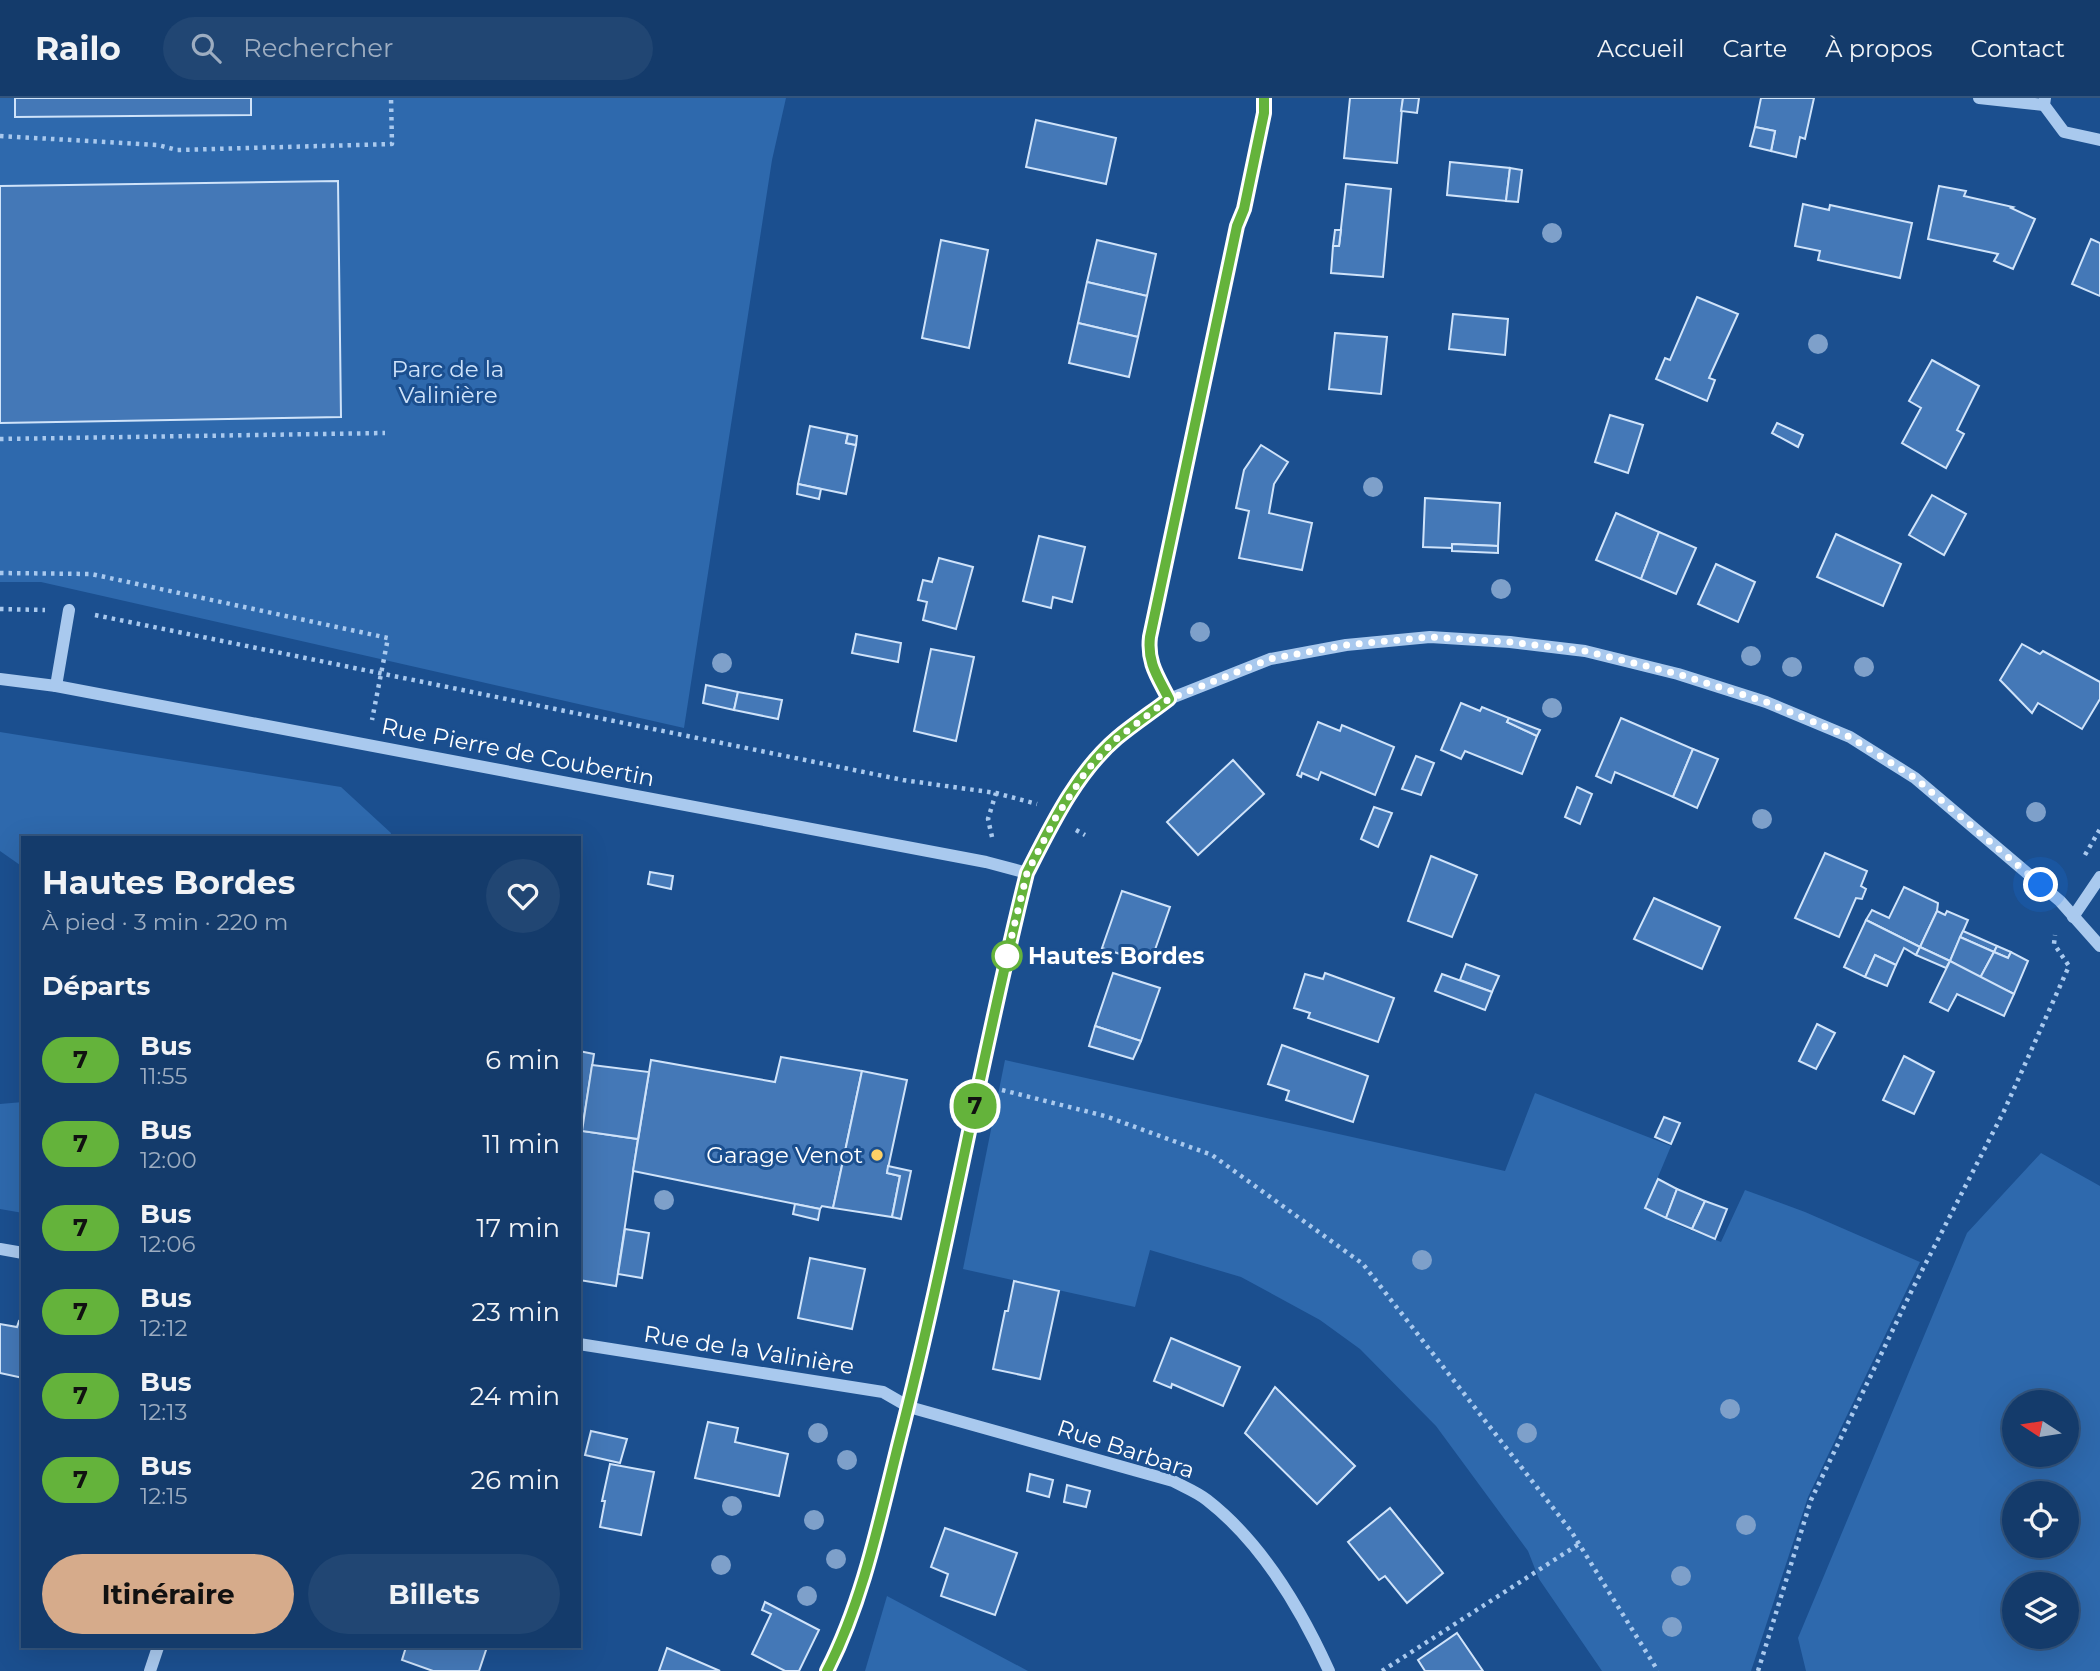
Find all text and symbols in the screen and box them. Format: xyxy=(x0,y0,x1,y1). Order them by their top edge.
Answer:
search box xyxy=(163,17,653,80)
text: Railo xyxy=(35,28,121,68)
icon: search xyxy=(187,29,225,67)
text: Rechercher xyxy=(243,32,393,64)
text: Accueil xyxy=(1597,34,1684,63)
text: Carte xyxy=(1722,34,1787,63)
text: À propos xyxy=(1825,34,1932,63)
text: Contact xyxy=(1970,34,2065,63)
park label: Parc de la Valinière xyxy=(392,355,504,409)
street label: Rue Pierre de Coubertin xyxy=(379,712,657,792)
button: heart xyxy=(486,859,560,933)
text: Hautes Bordes xyxy=(42,862,295,902)
your location xyxy=(2023,867,2058,902)
text: À pied · 3 min · 220 m xyxy=(42,908,288,936)
marker: Hautes Bordes xyxy=(992,941,1022,971)
place label: Hautes Bordes xyxy=(1028,942,1204,970)
text: Départs xyxy=(42,970,150,1002)
text: Bus xyxy=(140,1030,192,1062)
text: 6 min xyxy=(485,1044,560,1076)
text: 7 xyxy=(73,1045,88,1074)
text: 11:55 xyxy=(140,1062,187,1090)
line badge: 7 xyxy=(952,1083,998,1129)
text: 7 xyxy=(968,1091,982,1120)
text: Bus xyxy=(140,1114,192,1146)
text: 11 min xyxy=(482,1128,560,1160)
text: 7 xyxy=(73,1129,88,1158)
place label: Garage Venot xyxy=(706,1141,863,1169)
text: 12:00 xyxy=(140,1146,197,1174)
marker: Garage Venot xyxy=(869,1147,885,1163)
text: Bus xyxy=(140,1198,192,1230)
text: 17 min xyxy=(476,1212,560,1244)
text: 7 xyxy=(73,1213,88,1242)
text: 12:06 xyxy=(140,1230,195,1258)
text: Bus xyxy=(140,1282,192,1314)
text: 23 min xyxy=(472,1296,560,1328)
text: 7 xyxy=(73,1297,88,1326)
text: 12:12 xyxy=(140,1314,188,1342)
street label: Rue de la Valinière xyxy=(642,1320,856,1380)
text: Bus xyxy=(140,1366,192,1398)
text: 24 min xyxy=(470,1380,560,1412)
text: 7 xyxy=(73,1381,88,1410)
north arrow xyxy=(2002,1390,2079,1466)
map controls xyxy=(2002,1390,2079,1649)
text: 12:13 xyxy=(140,1398,188,1426)
street label: Rue Barbara xyxy=(1054,1414,1198,1484)
text: Bus xyxy=(140,1450,192,1482)
text: 26 min xyxy=(470,1464,560,1496)
text: 7 xyxy=(73,1465,88,1494)
button: locate xyxy=(2002,1481,2079,1558)
text: 12:15 xyxy=(140,1482,188,1510)
button: Itinéraire xyxy=(42,1554,294,1634)
button: Billets xyxy=(308,1554,560,1634)
button: layers xyxy=(2002,1572,2079,1649)

